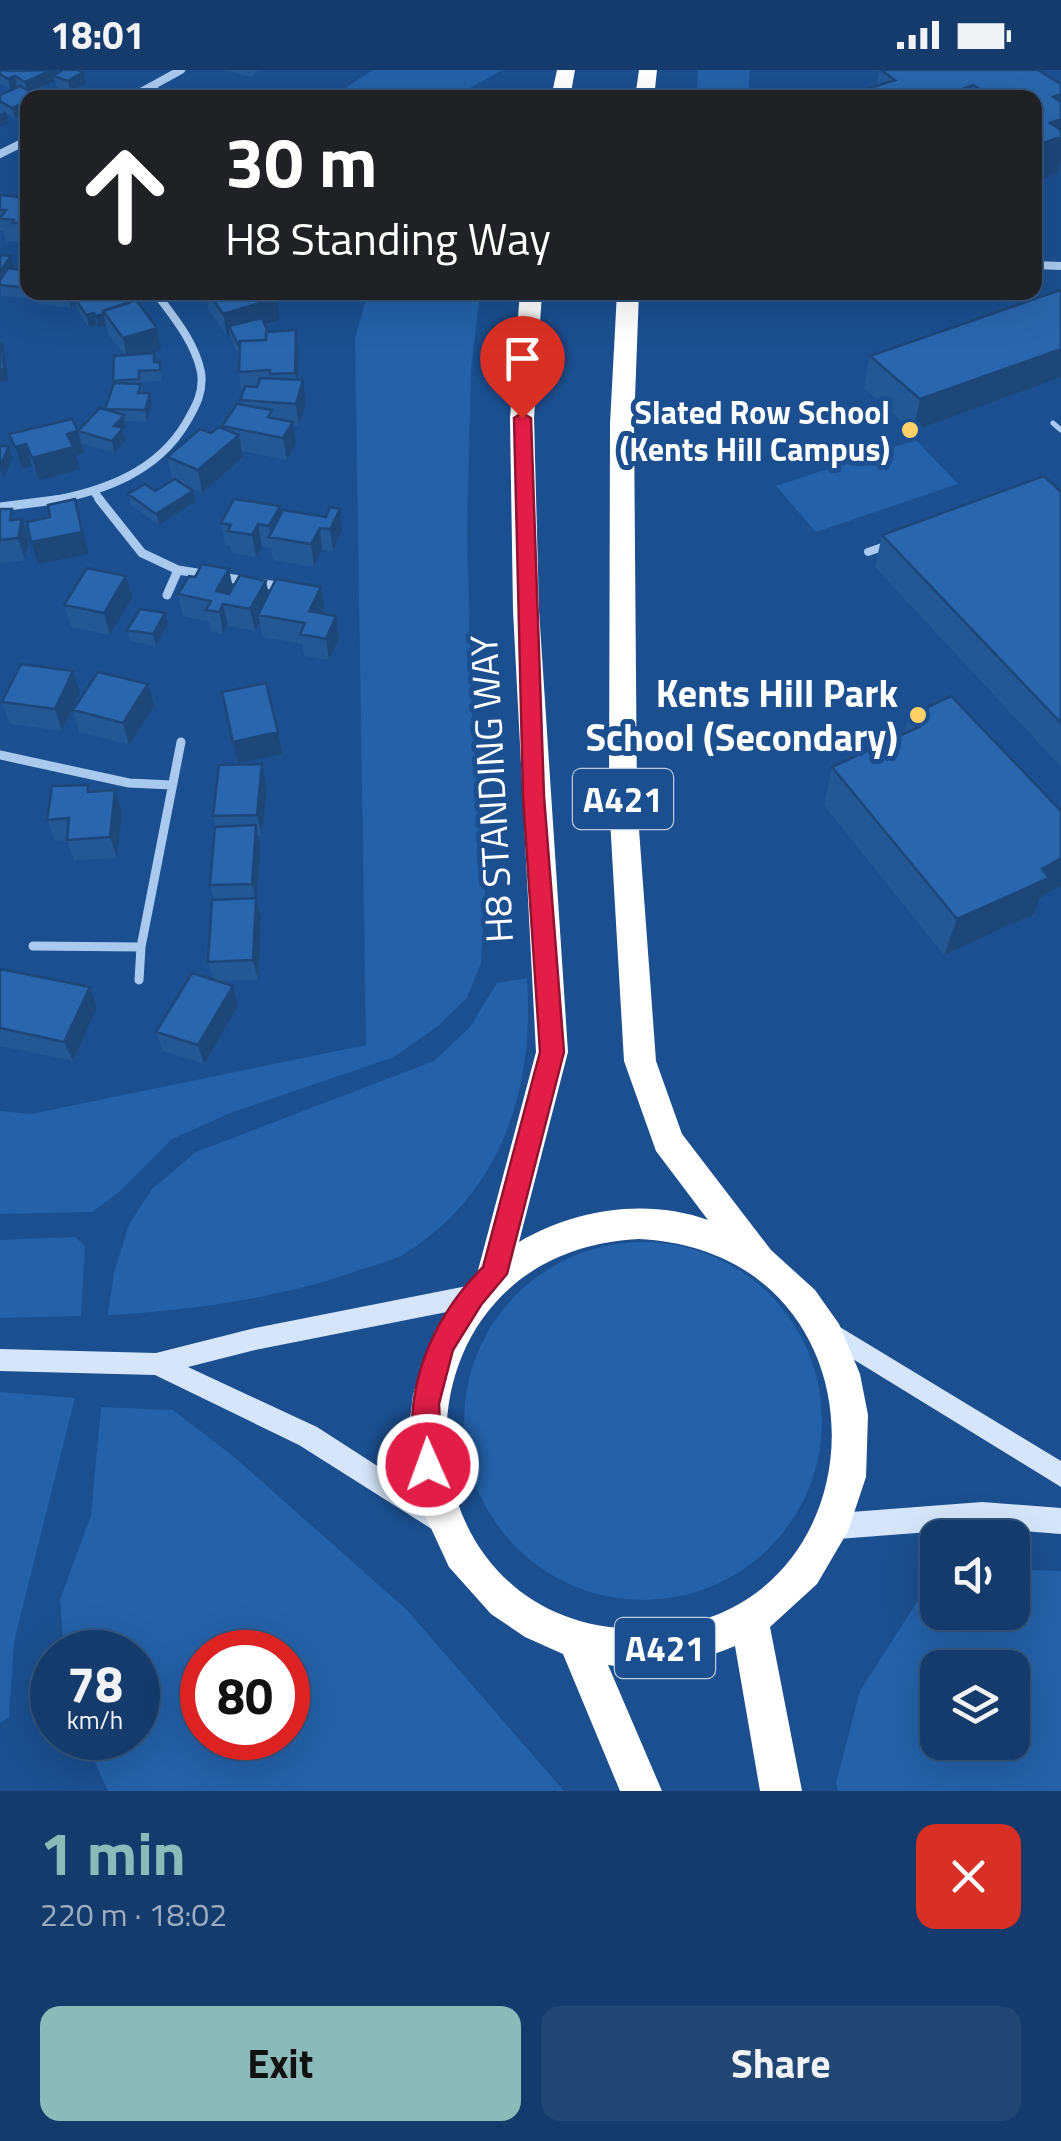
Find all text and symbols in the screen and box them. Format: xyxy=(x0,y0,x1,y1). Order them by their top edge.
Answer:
text: 18:01 xyxy=(50,6,145,64)
text: 30 m xyxy=(225,108,378,214)
icon: ahead xyxy=(60,130,190,260)
text: H8 Standing Way xyxy=(225,204,551,272)
pin xyxy=(480,316,565,419)
icon: arrive xyxy=(495,331,550,386)
place label: Slated Row School (Kents Hill Campus) xyxy=(619,388,890,473)
marker: Slated Row School (Kents Hill Campus) xyxy=(899,419,921,441)
street label: H8 STANDING WAY xyxy=(454,633,528,944)
place label: Kents Hill Park School (Secondary) xyxy=(585,664,898,766)
marker: Kents Hill Park School (Secondary) xyxy=(907,704,929,726)
road number: A421 xyxy=(573,769,673,829)
position arrow xyxy=(376,1413,480,1517)
map controls xyxy=(920,1520,1030,1760)
button: sound xyxy=(920,1520,1030,1630)
road number: A421 xyxy=(615,1618,715,1678)
speed limit sign: 80 xyxy=(180,1630,310,1760)
text: 78 xyxy=(67,1645,123,1721)
button: layers xyxy=(920,1650,1030,1760)
text: km/h xyxy=(67,1701,123,1739)
text: 1 min xyxy=(40,1807,186,1898)
button: close xyxy=(916,1824,1021,1929)
text: 220 m · 18:02 xyxy=(40,1890,227,1938)
button: Exit xyxy=(40,2006,521,2121)
button: Share xyxy=(541,2006,1021,2121)

